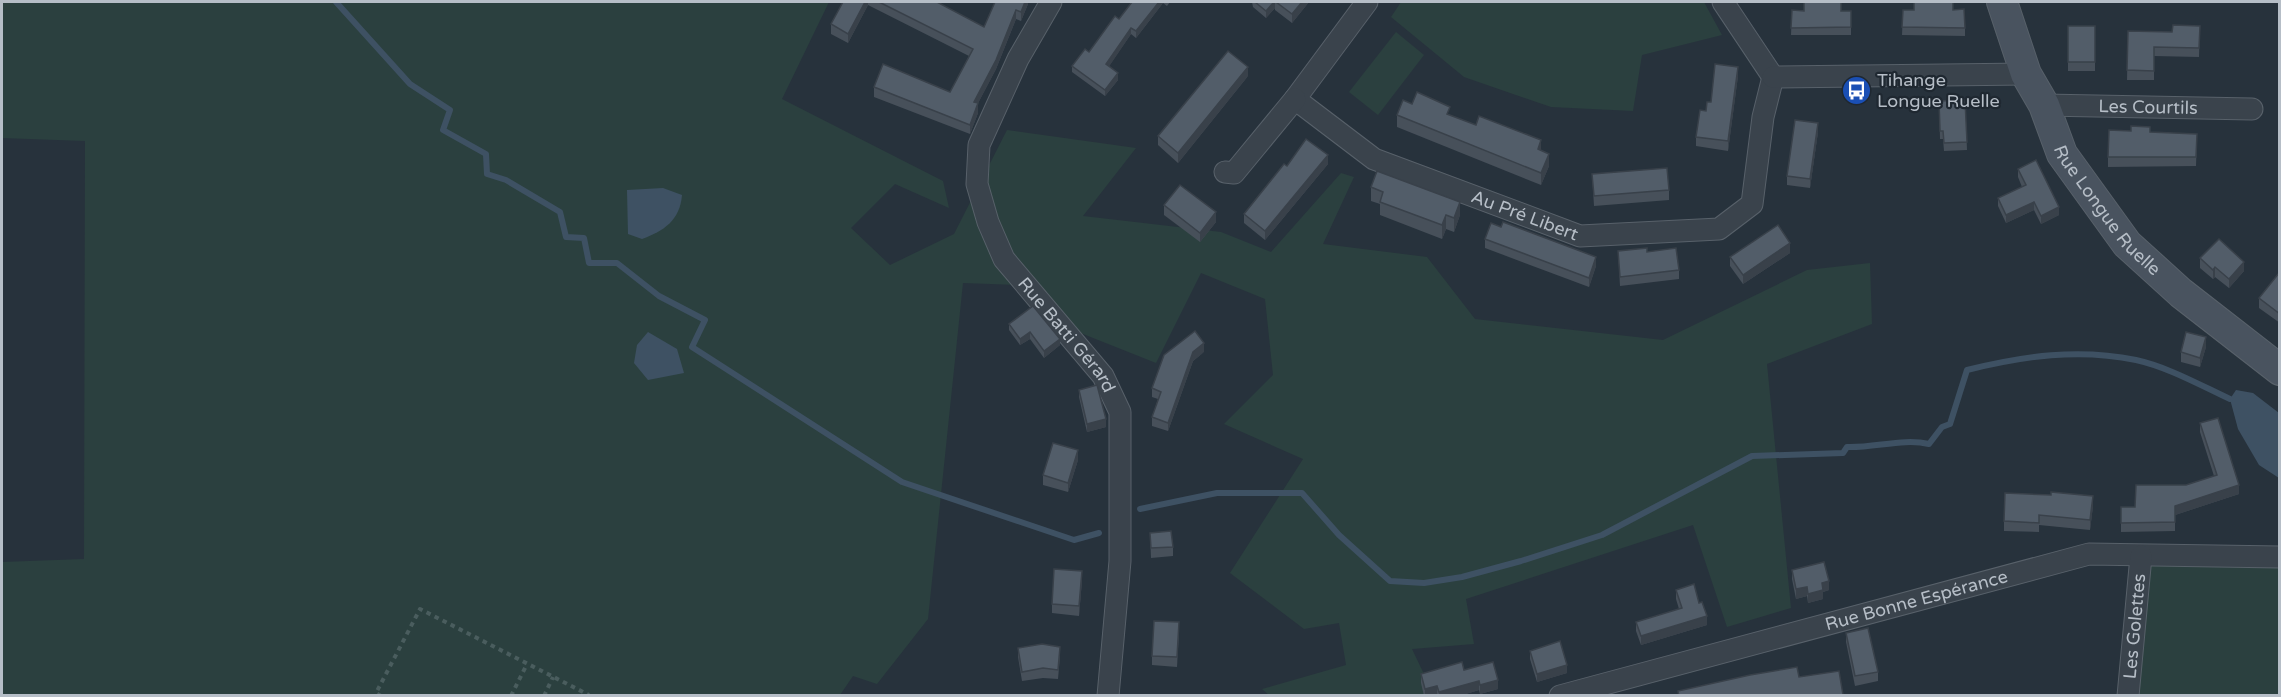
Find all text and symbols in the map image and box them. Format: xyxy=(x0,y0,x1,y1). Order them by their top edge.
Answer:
place label: Tihange Longue Ruelle xyxy=(1877,69,2000,112)
bus stop icon: Tihange Longue Ruelle xyxy=(1840,74,1872,106)
street label: Les Courtils xyxy=(2098,95,2198,119)
street label: Rue Longue Ruelle xyxy=(2049,142,2165,280)
street label: Au Pré Libert xyxy=(1468,185,1581,245)
street label: Rue Batti Gérard xyxy=(1013,273,1120,396)
street label: Rue Bonne Espérance xyxy=(1823,565,2010,635)
street label: Les Golettes xyxy=(2119,573,2150,680)

